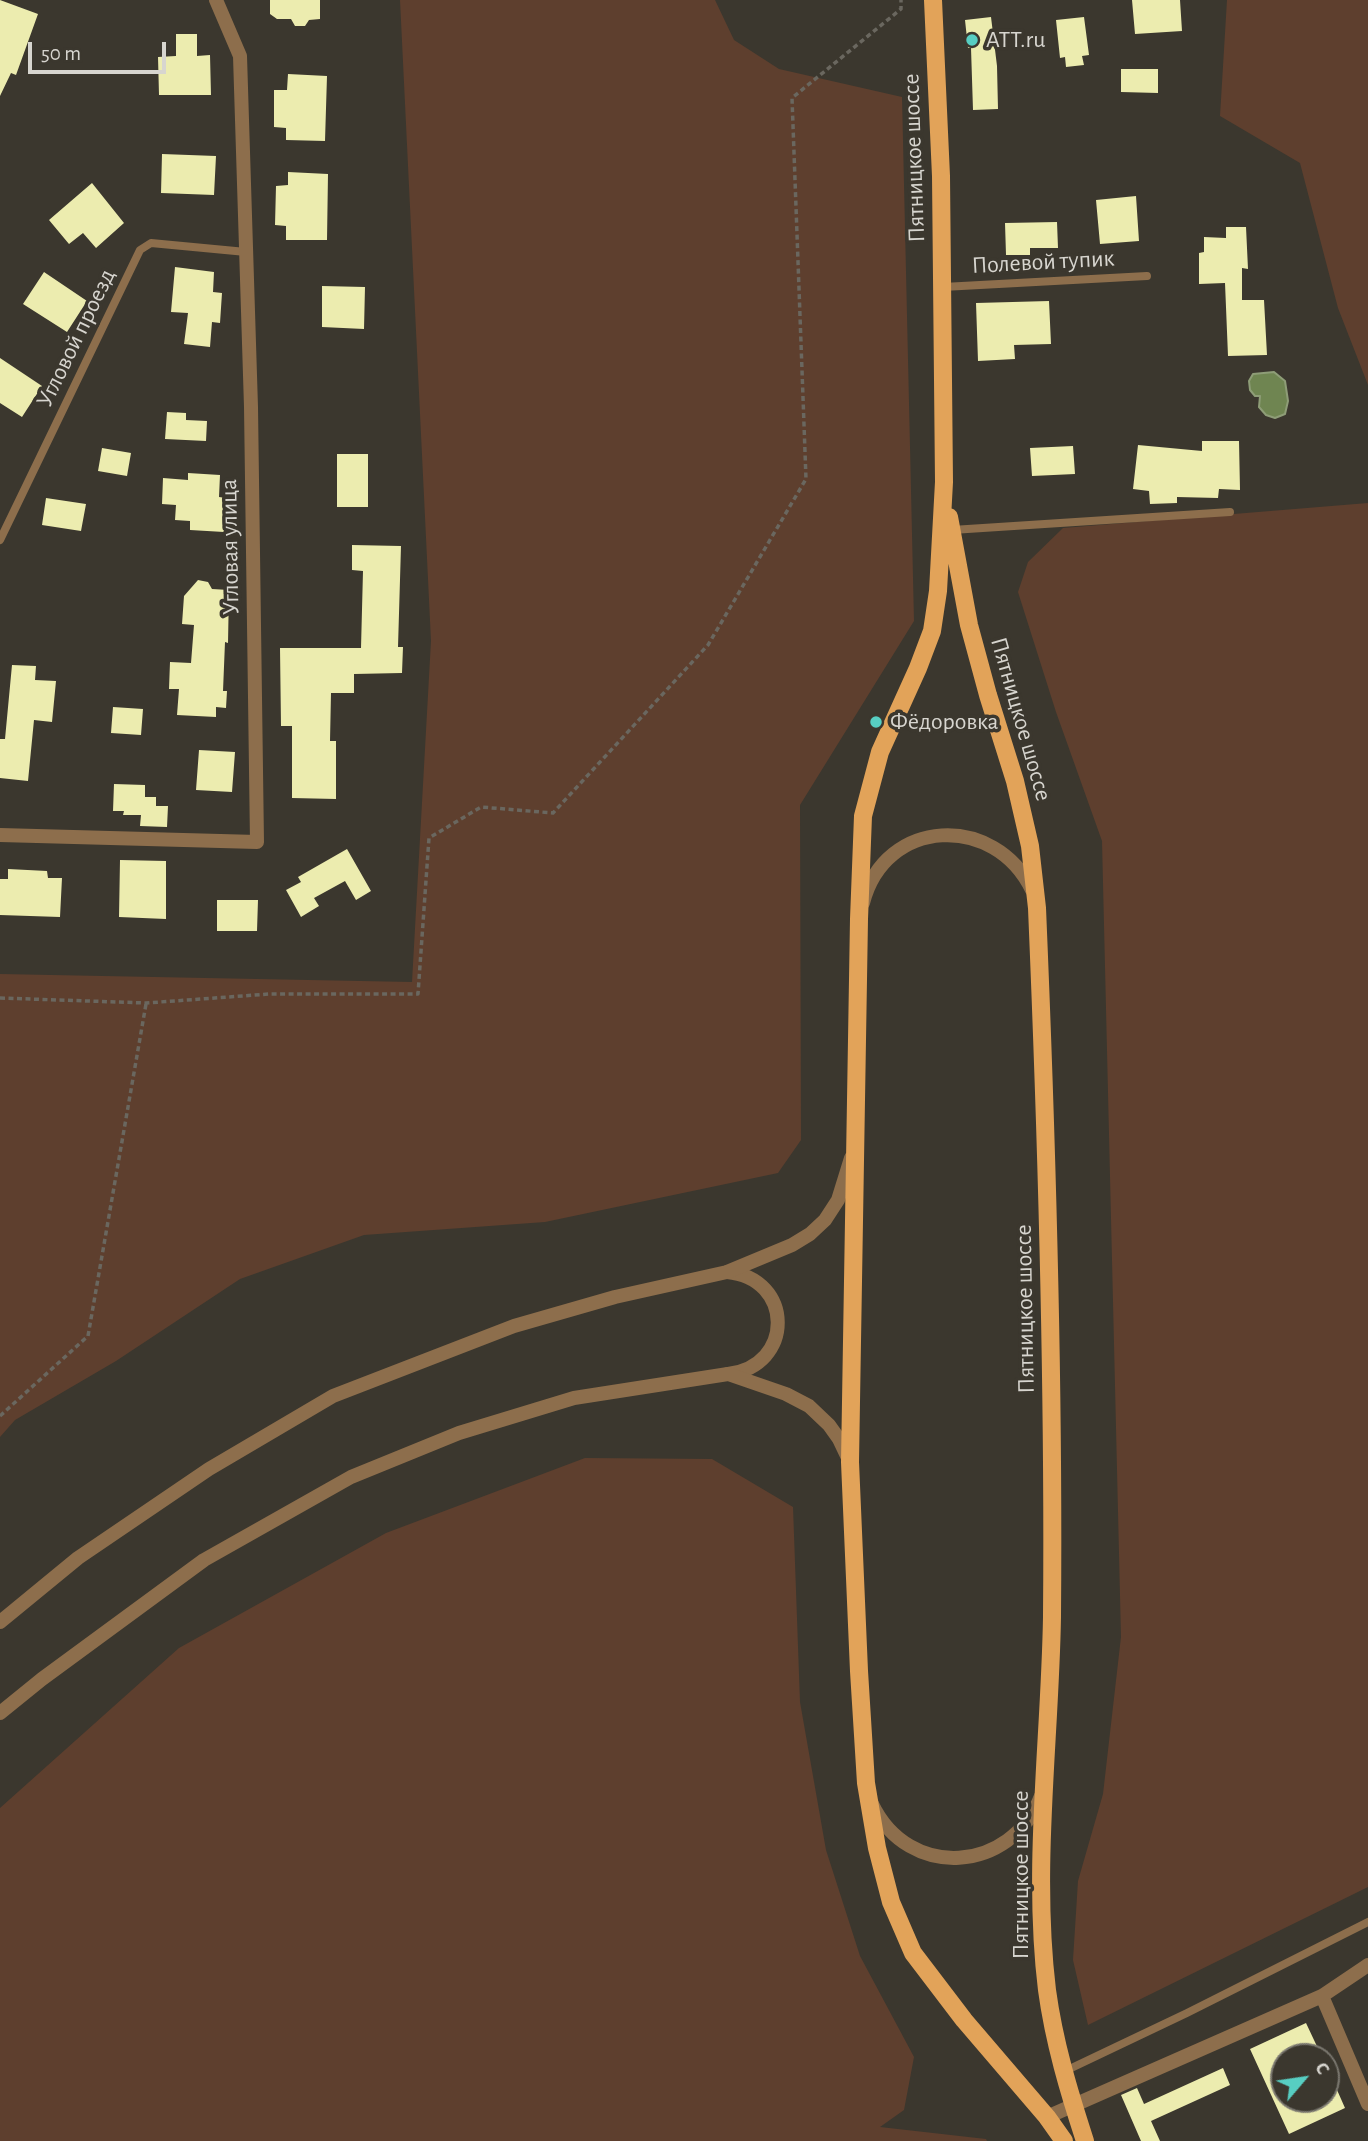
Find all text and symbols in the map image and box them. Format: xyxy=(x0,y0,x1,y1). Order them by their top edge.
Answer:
place label: ATT.ru xyxy=(986,26,1046,54)
scale bar xyxy=(32,28,170,72)
marker: ATT.ru xyxy=(964,32,980,48)
text: 50 m xyxy=(41,43,81,64)
street label: Пятницкое шоссе xyxy=(897,73,931,243)
street label: Полевой тупик xyxy=(971,244,1115,280)
street label: Угловой проезд xyxy=(30,264,122,412)
street label: Угловая улица xyxy=(214,479,246,615)
street label: Пятницкое шоссе xyxy=(984,634,1058,804)
place label: Фёдоровка xyxy=(890,708,999,736)
marker: Фёдоровка xyxy=(868,714,884,730)
street label: Пятницкое шоссе xyxy=(1009,1224,1041,1394)
street label: Пятницкое шоссе xyxy=(1007,1790,1035,1960)
north arrow xyxy=(1270,2043,1340,2113)
text: С xyxy=(1311,2059,1333,2078)

